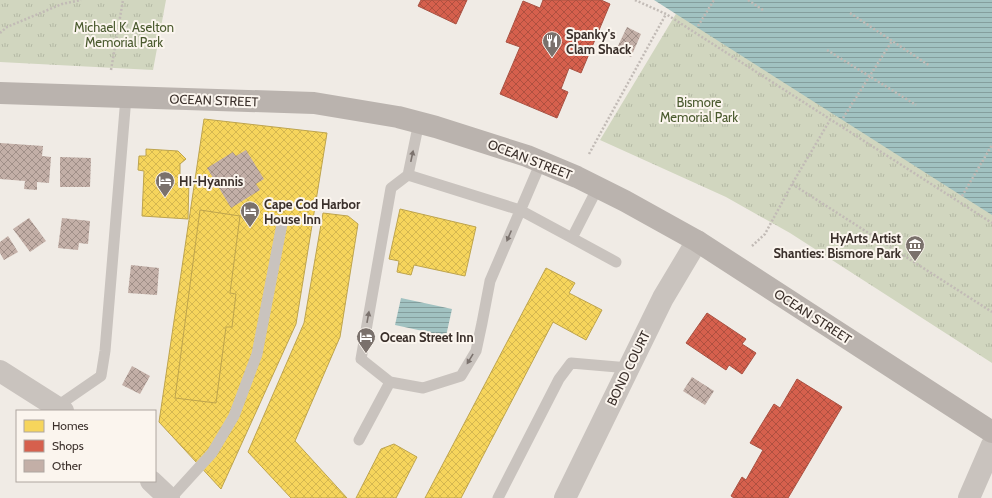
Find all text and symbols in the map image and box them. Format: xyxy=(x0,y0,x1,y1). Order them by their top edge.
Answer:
park label: Michael K. Aselton Memorial Park xyxy=(74,19,174,50)
place label: Spanky's Clam Shack xyxy=(566,26,632,57)
restaurant icon: Spanky's Clam Shack xyxy=(541,30,563,58)
street label: OCEAN STREET xyxy=(169,90,259,110)
park label: Bismore Memorial Park xyxy=(660,94,738,125)
street label: OCEAN STREET xyxy=(486,136,574,182)
one-way arrow xyxy=(409,150,415,162)
hotel icon: HI-Hyannis xyxy=(154,170,176,198)
place label: HI-Hyannis xyxy=(179,173,244,189)
place label: Cape Cod Harbor House Inn xyxy=(264,196,361,227)
hotel icon: Cape Cod Harbor House Inn xyxy=(239,200,261,228)
place label: HyArts Artist Shanties: Bismore Park xyxy=(773,230,902,261)
one-way arrow xyxy=(505,231,511,243)
museum icon: HyArts Artist Shanties: Bismore Park xyxy=(904,234,926,262)
street label: OCEAN STREET xyxy=(771,285,855,347)
one-way arrow xyxy=(365,311,371,323)
hotel icon: Ocean Street Inn xyxy=(355,326,377,354)
street label: BOND COURT xyxy=(603,328,653,408)
place label: Ocean Street Inn xyxy=(380,329,474,345)
one-way arrow xyxy=(467,353,474,365)
legend xyxy=(16,410,156,482)
text: Homes xyxy=(52,418,89,433)
text: Shops xyxy=(52,438,84,453)
text: Other xyxy=(52,458,82,473)

